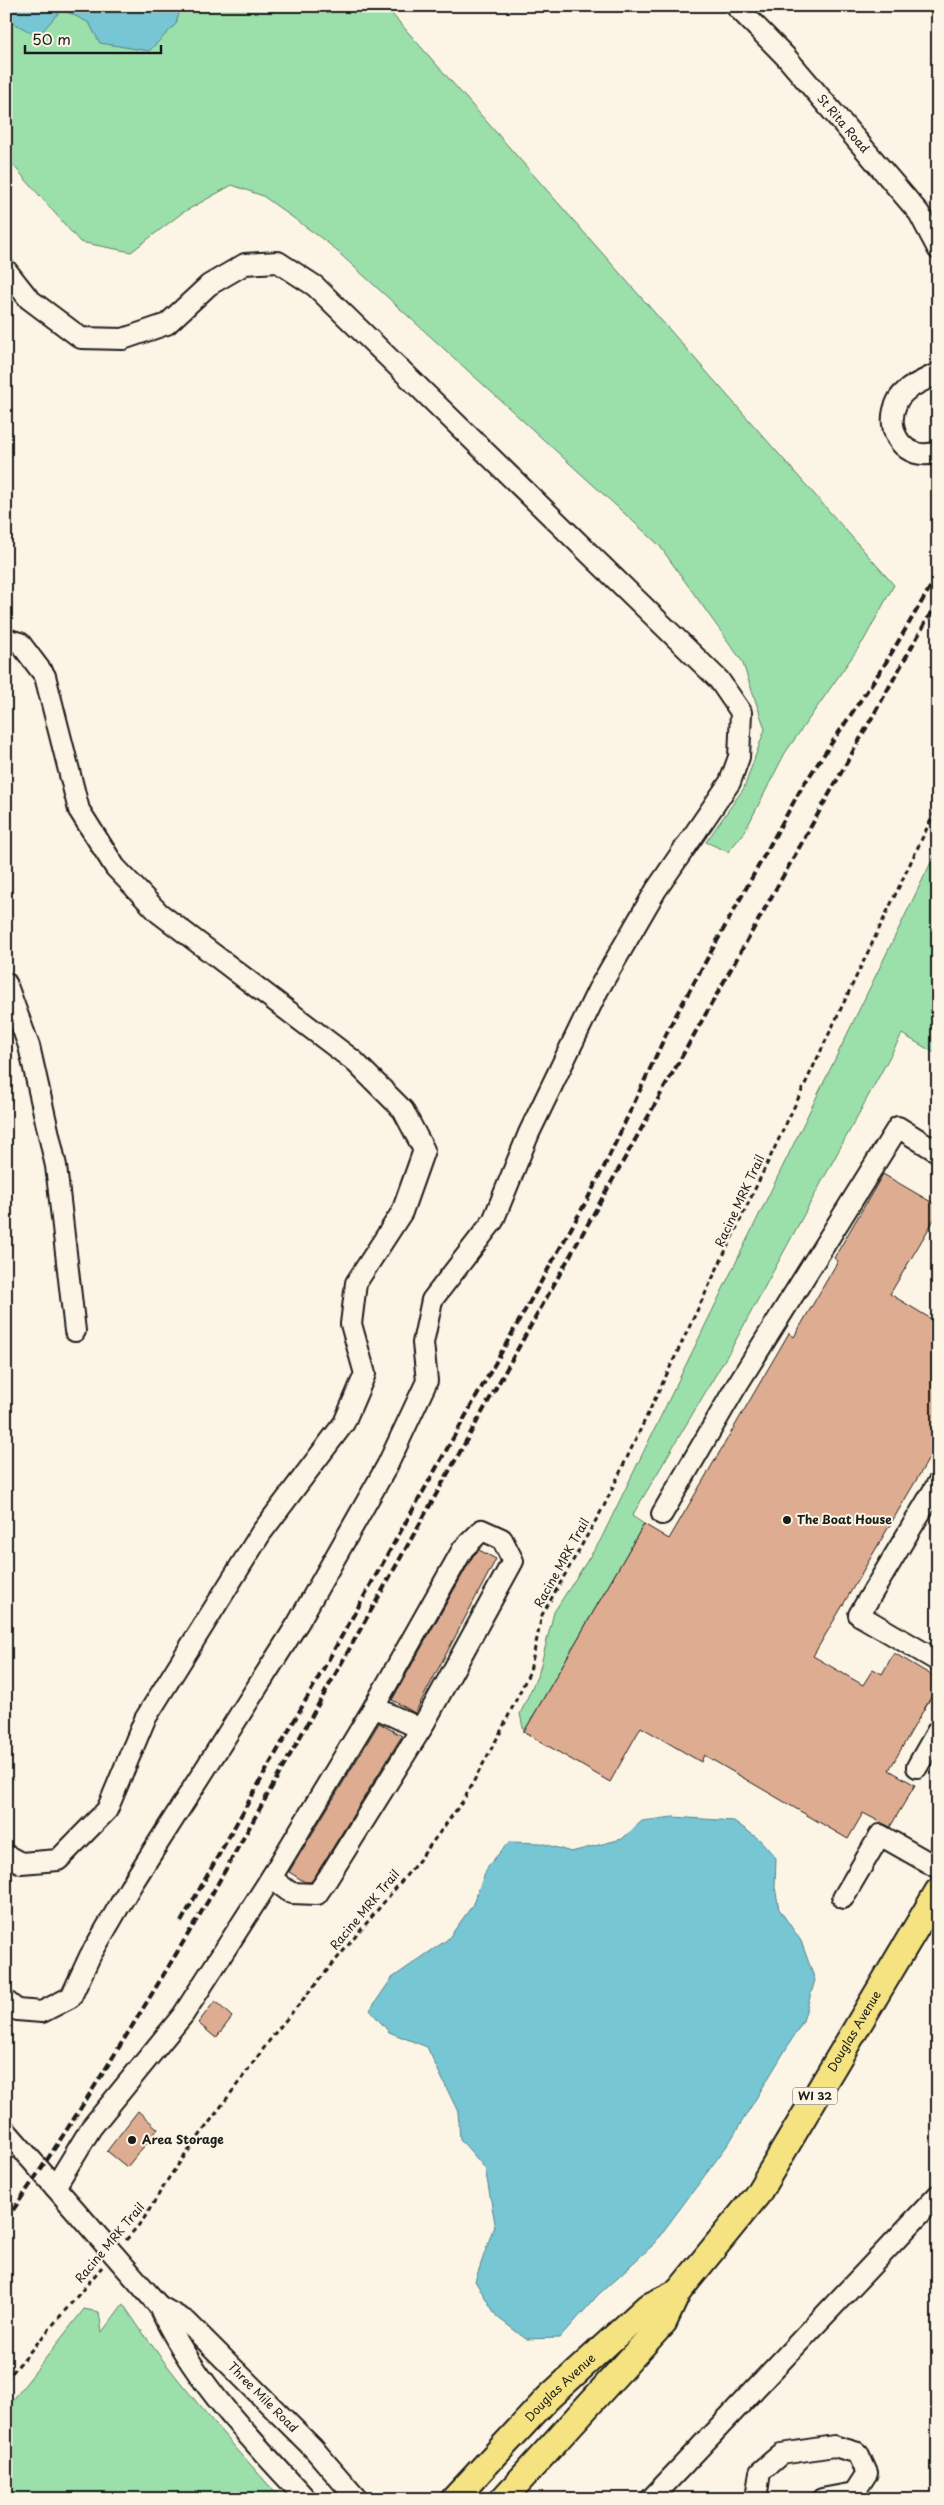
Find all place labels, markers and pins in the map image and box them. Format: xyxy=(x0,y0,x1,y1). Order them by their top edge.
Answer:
place label: The Boat House xyxy=(797,1510,892,1528)
marker: The Boat House xyxy=(781,1514,793,1526)
place label: Area Storage xyxy=(142,2130,224,2148)
marker: Area Storage xyxy=(126,2134,138,2146)

